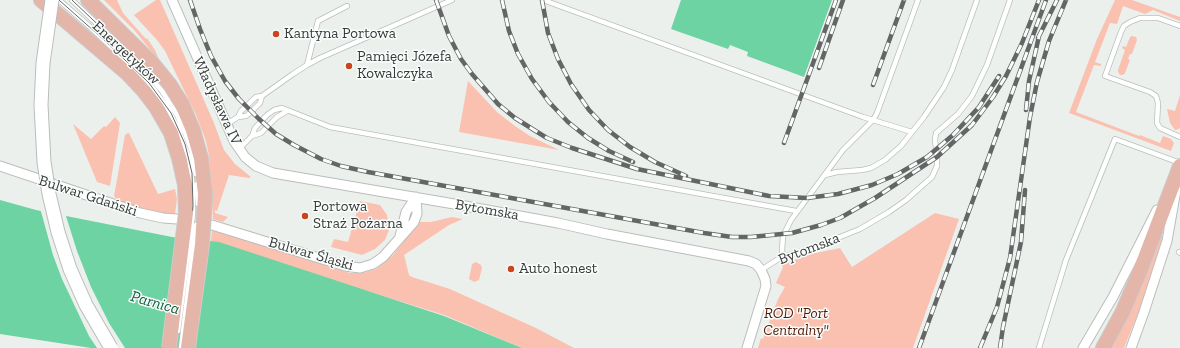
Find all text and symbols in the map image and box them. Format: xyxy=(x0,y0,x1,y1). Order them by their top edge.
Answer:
street label: Energetyków xyxy=(89,17,163,89)
place label: Kantyna Portowa xyxy=(284,25,396,43)
marker: Kantyna Portowa xyxy=(271,29,281,39)
place label: Pamięci Józefa Kowalczyka xyxy=(357,48,452,83)
street label: Władysława IV xyxy=(189,54,245,148)
marker: Pamięci Józefa Kowalczyka xyxy=(344,61,354,71)
street label: Bulwar Gdański xyxy=(36,172,140,220)
street label: Bytomska xyxy=(454,196,520,224)
place label: Portowa Straż Pożarna xyxy=(313,198,403,233)
marker: Portowa Straż Pożarna xyxy=(300,211,310,221)
street label: Bytomska xyxy=(776,229,842,269)
street label: Bulwar Śląski xyxy=(266,233,356,275)
place label: Auto honest xyxy=(519,260,597,278)
marker: Auto honest xyxy=(506,264,516,274)
water label: Parnica xyxy=(128,287,182,319)
park label: ROD "Port Centralny" xyxy=(763,305,829,340)

